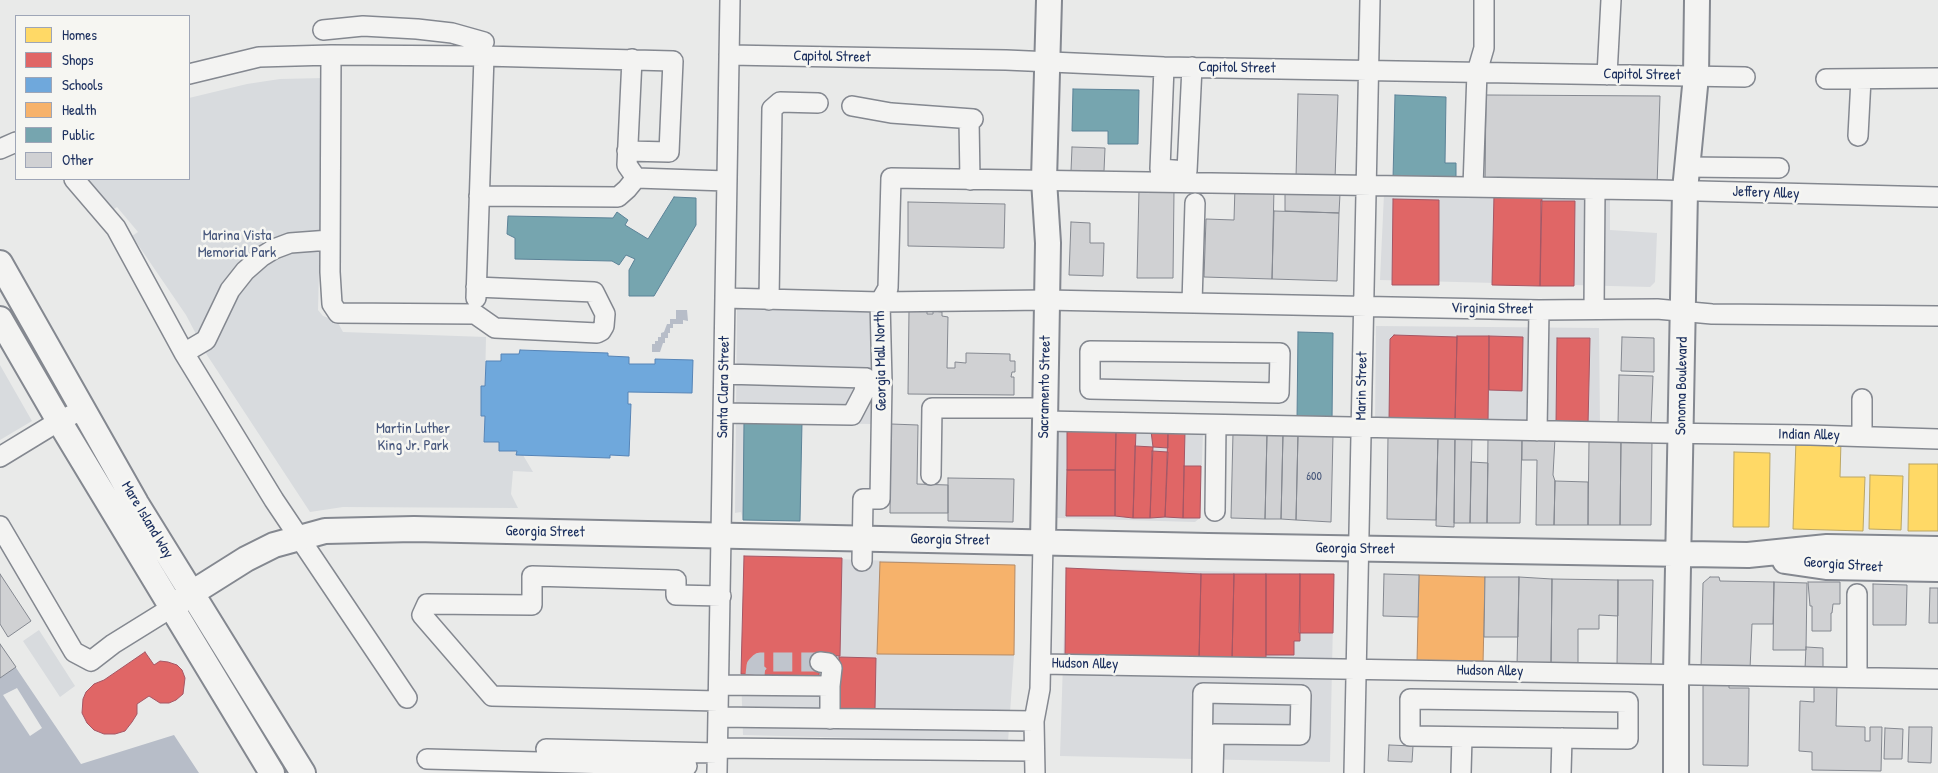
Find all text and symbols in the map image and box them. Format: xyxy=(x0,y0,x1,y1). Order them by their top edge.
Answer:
legend xyxy=(15,15,190,180)
text: Homes xyxy=(62,24,97,45)
street label: Capitol Street xyxy=(793,47,871,67)
text: Shops xyxy=(62,49,93,70)
street label: Capitol Street xyxy=(1198,58,1276,78)
street label: Capitol Street xyxy=(1603,65,1681,85)
text: Schools xyxy=(62,74,103,95)
text: Health xyxy=(62,99,96,120)
text: Public xyxy=(62,124,95,145)
text: Other xyxy=(62,149,94,170)
street label: Jeffery Alley xyxy=(1732,183,1800,203)
park label: Marina Vista Memorial Park xyxy=(198,227,276,262)
street label: Virginia Street xyxy=(1451,299,1533,319)
street label: Georgia Mall North xyxy=(871,311,891,411)
street label: Sacramento Street xyxy=(1035,335,1055,439)
street label: Santa Clara Street xyxy=(714,336,734,438)
street label: Sonoma Boulevard xyxy=(1672,337,1692,435)
street label: Marin Street xyxy=(1352,351,1372,421)
park label: Martin Luther King Jr. Park xyxy=(376,420,450,455)
street label: Indian Alley xyxy=(1778,425,1840,445)
house number: 600 xyxy=(1306,470,1322,484)
street label: Mare Island Way xyxy=(117,478,177,562)
street label: Georgia Street xyxy=(505,522,585,542)
street label: Georgia Street xyxy=(910,530,990,550)
street label: Georgia Street xyxy=(1315,539,1395,559)
street label: Georgia Street xyxy=(1803,553,1883,577)
street label: Hudson Alley xyxy=(1051,654,1119,674)
street label: Hudson Alley xyxy=(1456,661,1524,681)

